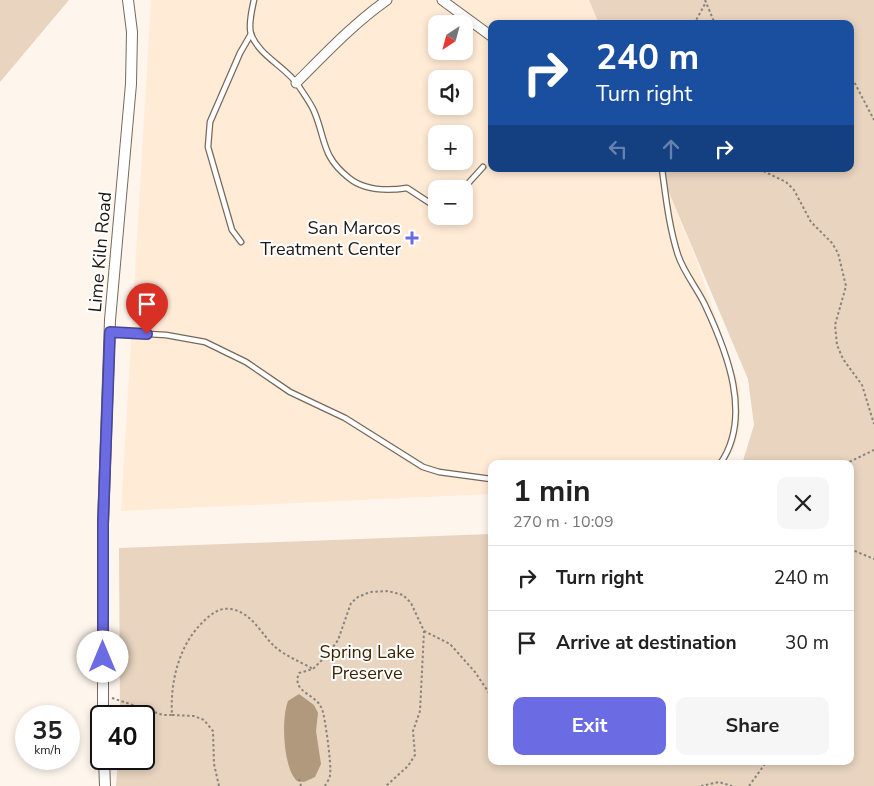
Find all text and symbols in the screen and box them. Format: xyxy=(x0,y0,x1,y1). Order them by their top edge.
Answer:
north arrow xyxy=(428,15,472,60)
map controls xyxy=(428,15,473,225)
text: 240 m xyxy=(596,34,699,81)
icon: right xyxy=(513,40,578,105)
button: sound xyxy=(428,70,473,115)
text: Turn right xyxy=(596,79,692,109)
button: + xyxy=(428,125,473,170)
icon: left xyxy=(604,135,632,163)
icon: ahead xyxy=(657,135,685,163)
icon: right xyxy=(710,135,738,163)
button: − xyxy=(428,180,473,225)
street label: Lime Kiln Road xyxy=(83,191,117,313)
place label: San Marcos Treatment Center xyxy=(260,216,402,261)
marker: San Marcos Treatment Center xyxy=(405,231,419,245)
pin xyxy=(126,283,168,334)
icon: arrive xyxy=(133,290,161,318)
text: 1 min xyxy=(513,471,591,512)
button: close xyxy=(777,477,829,529)
text: 270 m · 10:09 xyxy=(513,511,614,533)
icon: right xyxy=(513,564,541,592)
text: Turn right xyxy=(556,565,643,591)
text: 240 m xyxy=(774,565,829,591)
icon: arrive xyxy=(513,629,541,657)
position arrow xyxy=(76,630,128,682)
text: Arrive at destination xyxy=(556,630,737,656)
text: 30 m xyxy=(785,630,829,656)
park label: Spring Lake Preserve xyxy=(319,640,415,685)
button: Exit xyxy=(513,697,666,755)
button: Share xyxy=(676,697,829,755)
speed limit sign: 40 xyxy=(90,705,155,770)
text: 35 xyxy=(32,714,63,748)
text: km/h xyxy=(34,742,61,758)

